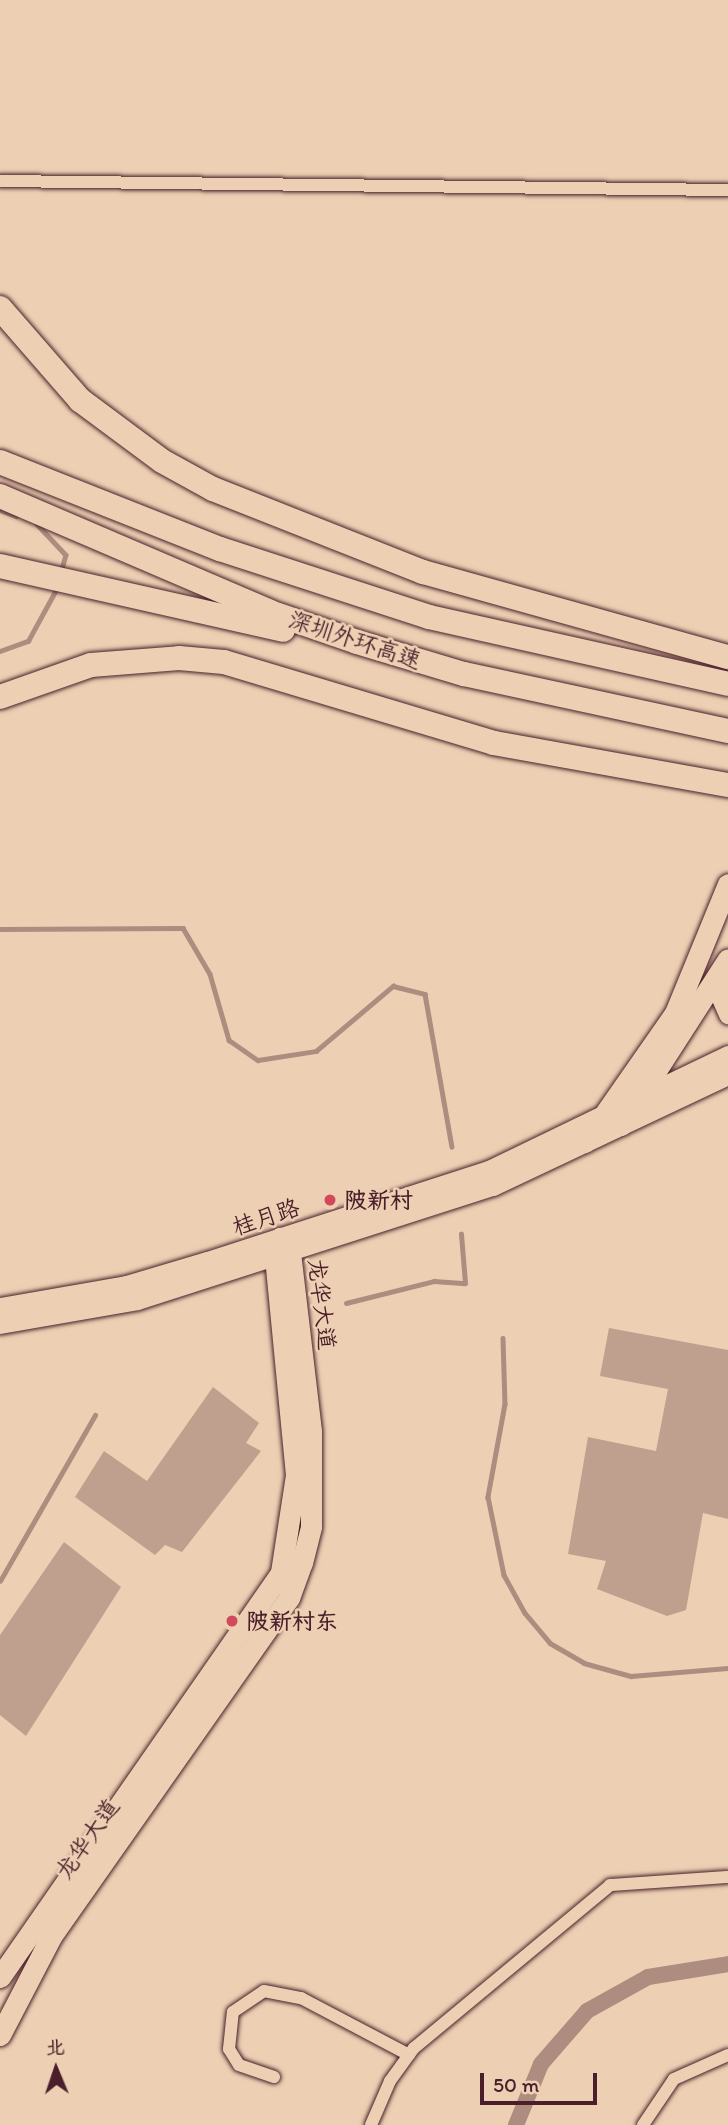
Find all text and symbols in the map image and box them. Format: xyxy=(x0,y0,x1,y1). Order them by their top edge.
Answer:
street label: 深圳外环高速 xyxy=(285,606,425,674)
place label: 陂新村 xyxy=(344,1186,413,1214)
marker: 陂新村 xyxy=(322,1192,338,1208)
street label: 桂月路 xyxy=(229,1193,303,1241)
street label: 龙华大道 xyxy=(303,1257,341,1351)
place label: 陂新村东 xyxy=(246,1607,338,1635)
marker: 陂新村东 xyxy=(224,1613,240,1629)
street label: 龙华大道 xyxy=(49,1793,125,1885)
north arrow xyxy=(21,2034,91,2104)
text: 北 xyxy=(45,2036,65,2059)
scale bar xyxy=(483,2058,600,2102)
text: 50 m xyxy=(493,2072,539,2097)

